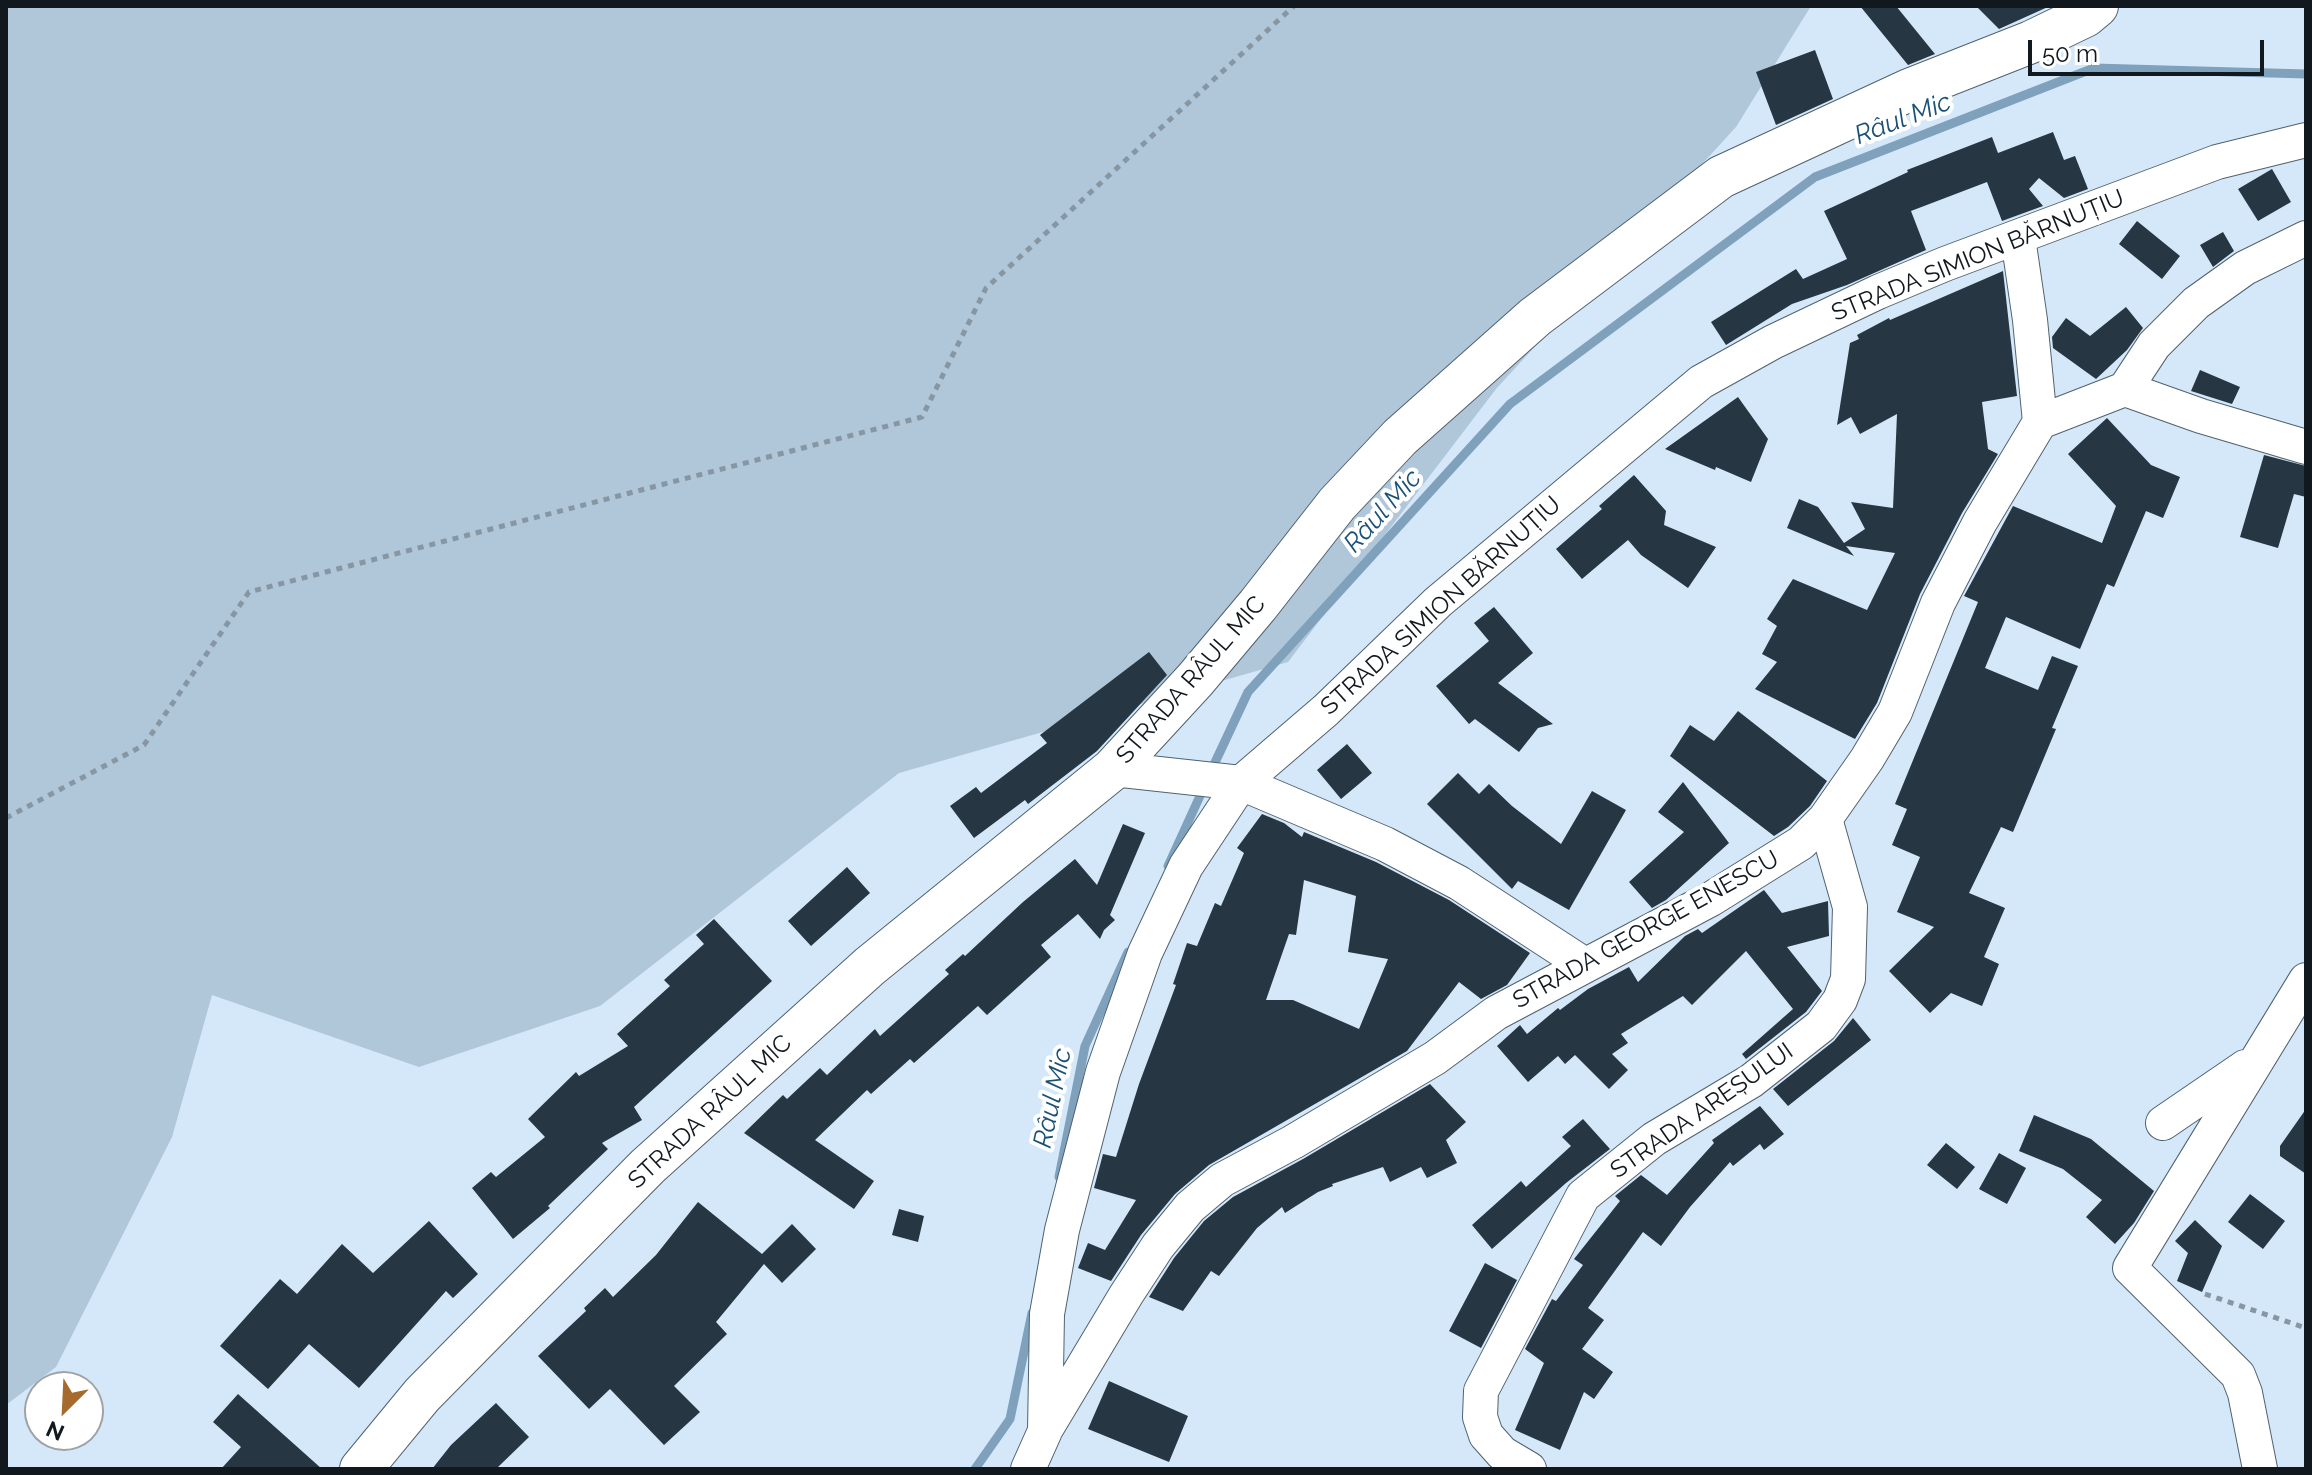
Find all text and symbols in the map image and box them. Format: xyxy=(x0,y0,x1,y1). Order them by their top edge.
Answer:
scale bar xyxy=(2032,24,2268,74)
text: 50 m xyxy=(2042,39,2098,68)
water label: Râul Mic xyxy=(1850,86,1956,152)
street label: STRADA SIMION BĂRNUȚIU xyxy=(1828,184,2128,328)
water label: Râul Mic xyxy=(1338,463,1428,559)
street label: STRADA SIMION BĂRNUȚIU xyxy=(1315,491,1567,721)
street label: STRADA RÂUL MIC xyxy=(1110,590,1272,770)
street label: STRADA GEORGE ENESCU xyxy=(1508,845,1784,1015)
street label: STRADA RÂUL MIC xyxy=(622,1029,798,1195)
street label: STRADA AREȘULUI xyxy=(1605,1037,1799,1185)
water label: Râul Mic xyxy=(1027,1045,1079,1151)
north arrow xyxy=(24,1371,104,1451)
text: N xyxy=(42,1416,68,1446)

